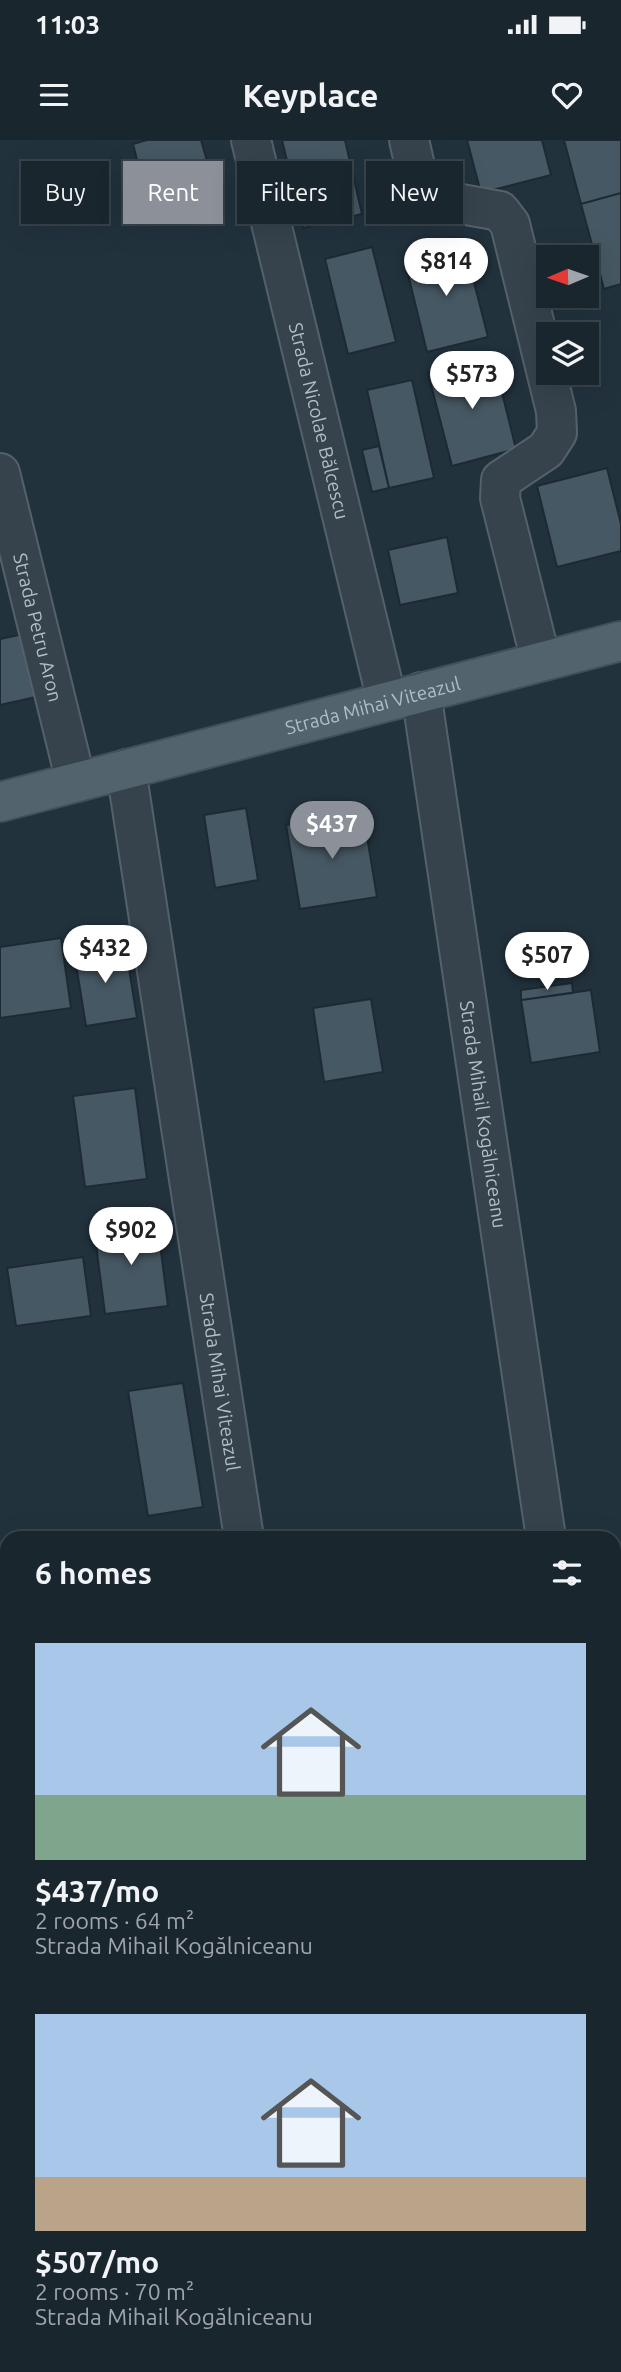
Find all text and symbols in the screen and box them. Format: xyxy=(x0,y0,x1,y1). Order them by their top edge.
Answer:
text: 11:03 xyxy=(35,10,100,39)
icon: menu xyxy=(35,76,73,114)
icon: heart xyxy=(548,76,586,114)
text: Keyplace xyxy=(243,77,378,113)
chip: Buy xyxy=(21,161,109,224)
chip: Rent xyxy=(123,161,223,224)
chip: Filters xyxy=(237,161,352,224)
chip: New xyxy=(366,161,463,224)
pin: $814 xyxy=(405,239,487,298)
north arrow xyxy=(536,245,598,308)
map controls xyxy=(536,245,599,385)
text: $814 xyxy=(420,248,472,273)
street label: Strada Nicolae Bălcescu xyxy=(285,320,354,521)
button: layers xyxy=(536,322,599,385)
pin: $573 xyxy=(431,352,513,411)
text: $573 xyxy=(446,361,498,386)
street label: Strada Petru Aron xyxy=(9,551,67,704)
street label: Strada Mihai Viteazul xyxy=(283,672,463,739)
pin: $437 xyxy=(291,802,373,861)
text: $437 xyxy=(306,811,358,836)
pin: $432 xyxy=(64,926,146,985)
pin: $507 xyxy=(506,932,588,992)
text: $432 xyxy=(79,935,131,960)
text: $507 xyxy=(521,942,573,967)
street label: Strada Mihail Kogălniceanu xyxy=(456,999,511,1230)
pin: $902 xyxy=(90,1208,172,1267)
text: $902 xyxy=(105,1217,157,1242)
street label: Strada Mihai Viteazul xyxy=(196,1291,245,1473)
icon: filters xyxy=(548,1554,586,1592)
text: 6 homes xyxy=(35,1556,152,1590)
icon: home xyxy=(248,1689,374,1815)
text: $437/mo xyxy=(35,1874,159,1908)
text: 2 rooms · 64 m² xyxy=(35,1908,194,1933)
text: Strada Mihail Kogălniceanu xyxy=(35,1933,313,1958)
icon: home xyxy=(248,2060,374,2186)
text: $507/mo xyxy=(35,2245,159,2279)
text: 2 rooms · 70 m² xyxy=(35,2279,194,2304)
text: Strada Mihail Kogălniceanu xyxy=(35,2304,313,2329)

